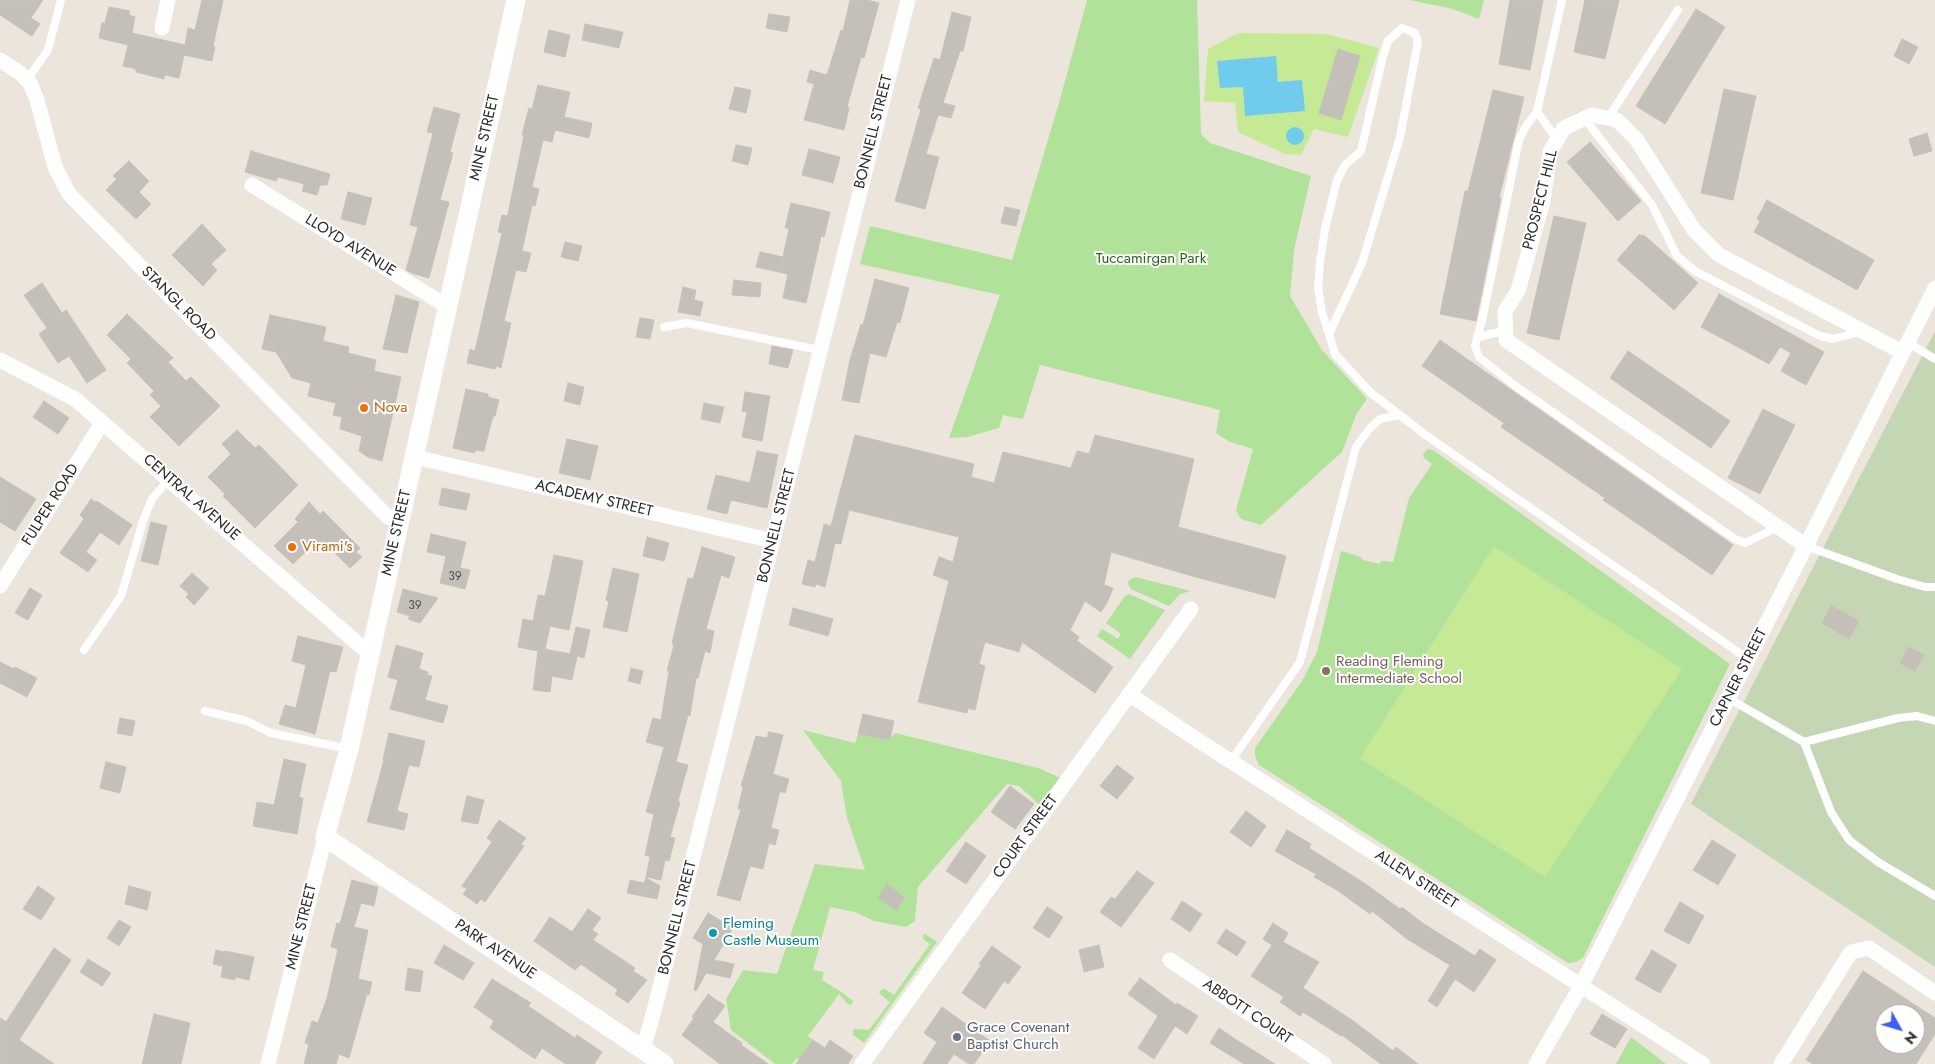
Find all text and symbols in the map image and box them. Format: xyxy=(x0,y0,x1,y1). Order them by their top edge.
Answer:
street label: BONNELL STREET xyxy=(851,73,897,191)
street label: MINE STREET xyxy=(466,93,504,183)
street label: PROSPECT HILL xyxy=(1520,148,1562,252)
street label: LLOYD AVENUE xyxy=(301,211,399,281)
park label: Tuccamirgan Park xyxy=(1096,250,1206,268)
street label: STANGL ROAD xyxy=(137,263,219,345)
place label: Nova xyxy=(374,399,407,417)
marker: Nova xyxy=(358,402,370,414)
street label: CENTRAL AVENUE xyxy=(139,451,243,545)
street label: FULPER ROAD xyxy=(19,461,83,549)
street label: BONNELL STREET xyxy=(754,467,800,585)
street label: ACADEMY STREET xyxy=(534,477,654,521)
street label: MINE STREET xyxy=(378,488,416,578)
place label: Virami's xyxy=(302,538,353,556)
marker: Virami's xyxy=(286,541,298,553)
house number: 39 xyxy=(448,570,462,584)
house number: 39 xyxy=(408,599,422,613)
street label: CAPNER STREET xyxy=(1706,626,1772,730)
place label: Reading Fleming Intermediate School xyxy=(1336,653,1462,688)
marker: Reading Fleming Intermediate School xyxy=(1320,665,1332,677)
street label: COURT STREET xyxy=(990,792,1062,882)
street label: ALLEN STREET xyxy=(1371,847,1461,913)
street label: BONNELL STREET xyxy=(655,859,701,977)
street label: MINE STREET xyxy=(283,882,321,972)
place label: Fleming Castle Museum xyxy=(723,915,819,950)
street label: PARK AVENUE xyxy=(451,916,539,984)
marker: Fleming Castle Museum xyxy=(707,927,719,939)
street label: ABBOTT COURT xyxy=(1199,976,1295,1048)
north arrow xyxy=(1875,1004,1925,1054)
place label: Grace Covenant Baptist Church xyxy=(967,1019,1069,1054)
text: N xyxy=(1900,1027,1922,1048)
marker: Grace Covenant Baptist Church xyxy=(951,1031,963,1043)

